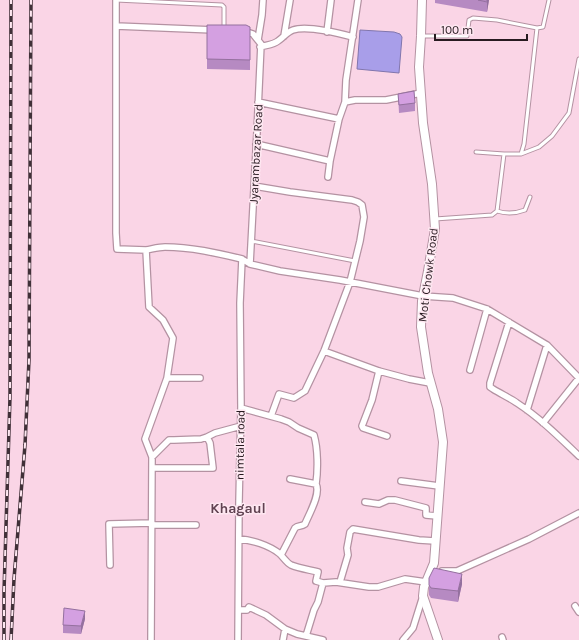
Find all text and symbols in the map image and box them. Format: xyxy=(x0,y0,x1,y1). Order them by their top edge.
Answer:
scale bar xyxy=(435,16,527,42)
text: 100 m xyxy=(441,23,473,37)
street label: Jyarambazar Road xyxy=(246,104,266,204)
street label: Moti Chowk Road xyxy=(415,227,441,323)
street label: nimtala road xyxy=(232,410,248,480)
district label: Khagaul xyxy=(210,500,266,517)

